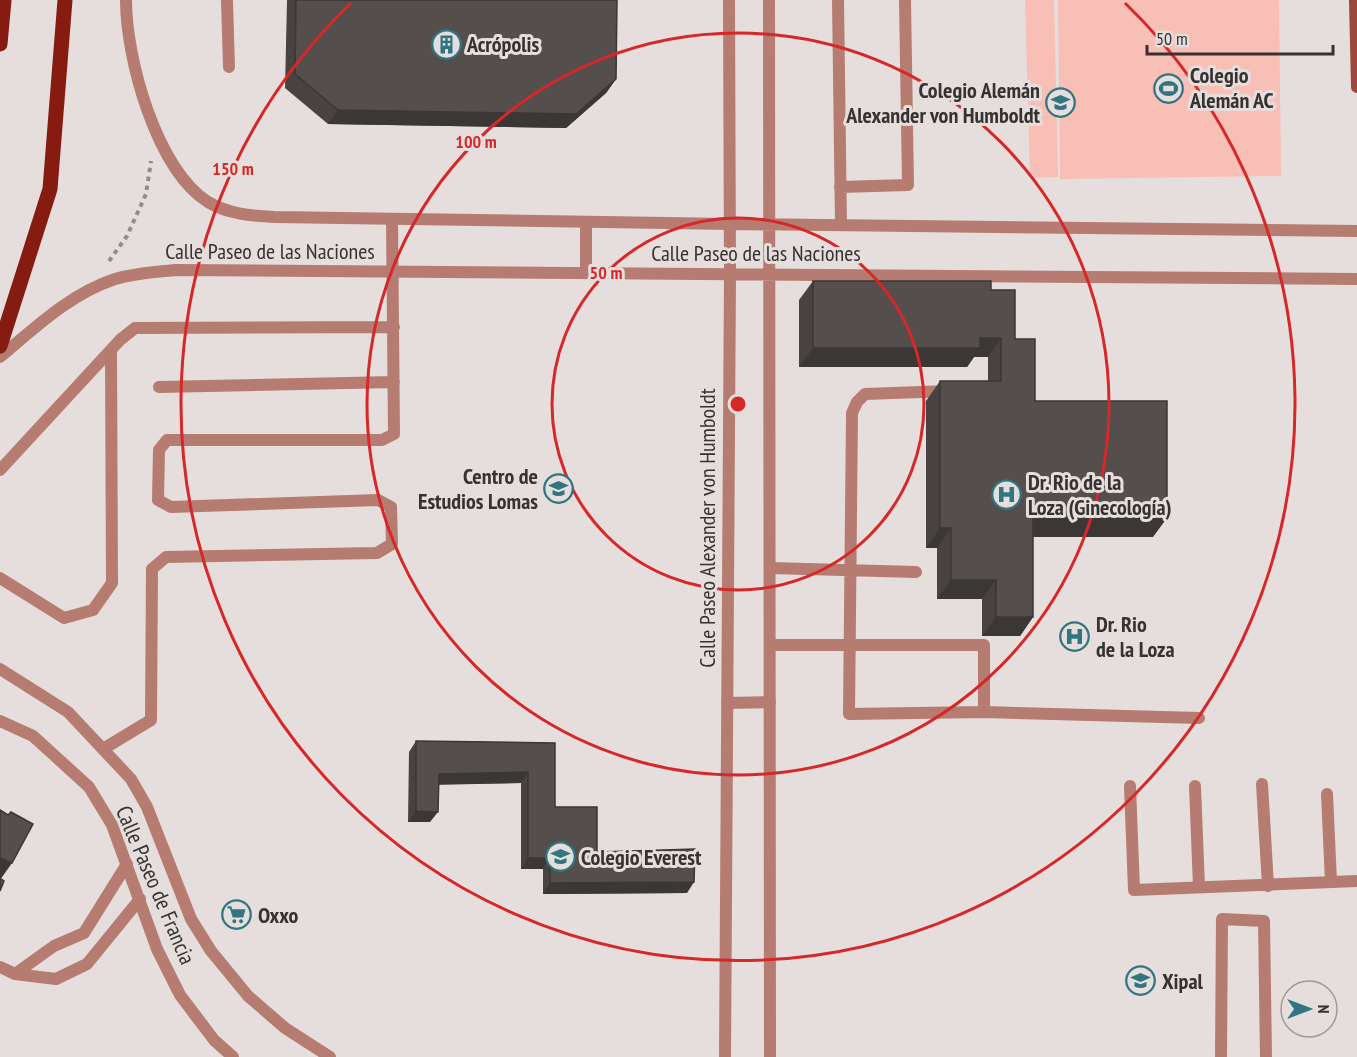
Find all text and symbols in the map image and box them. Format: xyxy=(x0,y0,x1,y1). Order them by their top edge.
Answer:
scale bar xyxy=(1147,18,1333,56)
text: 50 m xyxy=(1156,27,1188,50)
building icon: Acrópolis xyxy=(430,28,462,60)
place label: Acrópolis xyxy=(466,30,540,58)
place label: Colegio Alemán AC xyxy=(1189,61,1274,114)
sports icon: Colegio Alemán AC xyxy=(1153,72,1185,104)
place label: Colegio Alemán Alexander von Humboldt xyxy=(845,76,1041,129)
school or university icon: Colegio Alemán Alexander von Humboldt xyxy=(1045,87,1077,119)
text: 100 m xyxy=(455,130,497,153)
text: 150 m xyxy=(212,157,254,180)
street label: Calle Paseo de las Naciones xyxy=(165,237,375,265)
street label: Calle Paseo de las Naciones xyxy=(651,239,861,267)
text: 50 m xyxy=(590,261,622,284)
street label: Calle Paseo Alexander von Humboldt xyxy=(693,388,721,668)
centre of rings xyxy=(728,394,748,414)
place label: Centro de Estudios Lomas xyxy=(418,462,538,515)
place label: Dr. Rio de la Loza (Ginecología) xyxy=(1028,468,1172,521)
school or university icon: Centro de Estudios Lomas xyxy=(543,473,575,505)
hospital icon: Dr. Rio de la Loza (Ginecología) xyxy=(991,479,1023,511)
place label: Dr. Rio de la Loza xyxy=(1096,610,1175,663)
hospital icon: Dr. Rio de la Loza xyxy=(1059,621,1091,653)
street label: Calle Paseo de Francia xyxy=(110,802,202,968)
school or university icon: Colegio Everest xyxy=(544,841,576,873)
place label: Colegio Everest xyxy=(581,843,702,871)
supermarket icon: Oxxo xyxy=(221,899,253,931)
place label: Oxxo xyxy=(258,901,298,929)
school or university icon: Xipal xyxy=(1125,965,1157,997)
place label: Xipal xyxy=(1162,967,1203,995)
north arrow xyxy=(1279,979,1339,1039)
text: N xyxy=(1314,1005,1334,1013)

